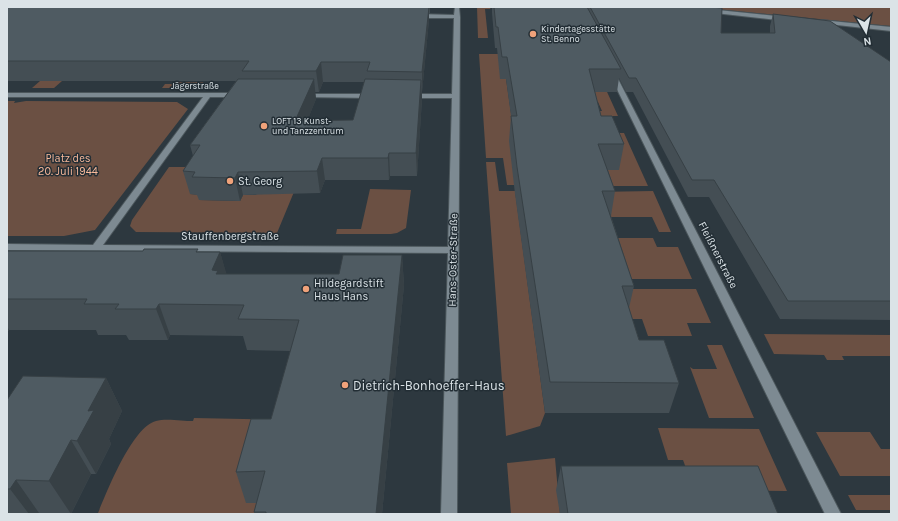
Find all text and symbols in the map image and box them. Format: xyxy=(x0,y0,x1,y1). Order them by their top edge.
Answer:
north arrow xyxy=(846,12,886,52)
place label: Kindertagesstätte St. Benno xyxy=(541,24,615,44)
marker: Kindertagesstätte St. Benno xyxy=(528,29,538,39)
text: N xyxy=(863,34,872,48)
street label: Jägerstraße xyxy=(171,81,219,91)
place label: LOFT 13 Kunst- und Tanzzentrum xyxy=(272,116,344,136)
marker: LOFT 13 Kunst- und Tanzzentrum xyxy=(259,121,269,131)
park label: Platz des 20. Juli 1944 xyxy=(38,152,98,178)
place label: St. Georg xyxy=(238,175,283,188)
marker: St. Georg xyxy=(225,176,235,186)
street label: Hans-Oster-Straße xyxy=(446,213,460,307)
street label: Fleißnerstraße xyxy=(696,219,741,291)
street label: Stauffenbergstraße xyxy=(181,230,279,243)
place label: Hildegardstift Haus Hans xyxy=(314,277,384,303)
marker: Hildegardstift Haus Hans xyxy=(301,284,311,294)
place label: Dietrich-Bonhoeffer-Haus xyxy=(353,378,505,393)
marker: Dietrich-Bonhoeffer-Haus xyxy=(340,380,350,390)

